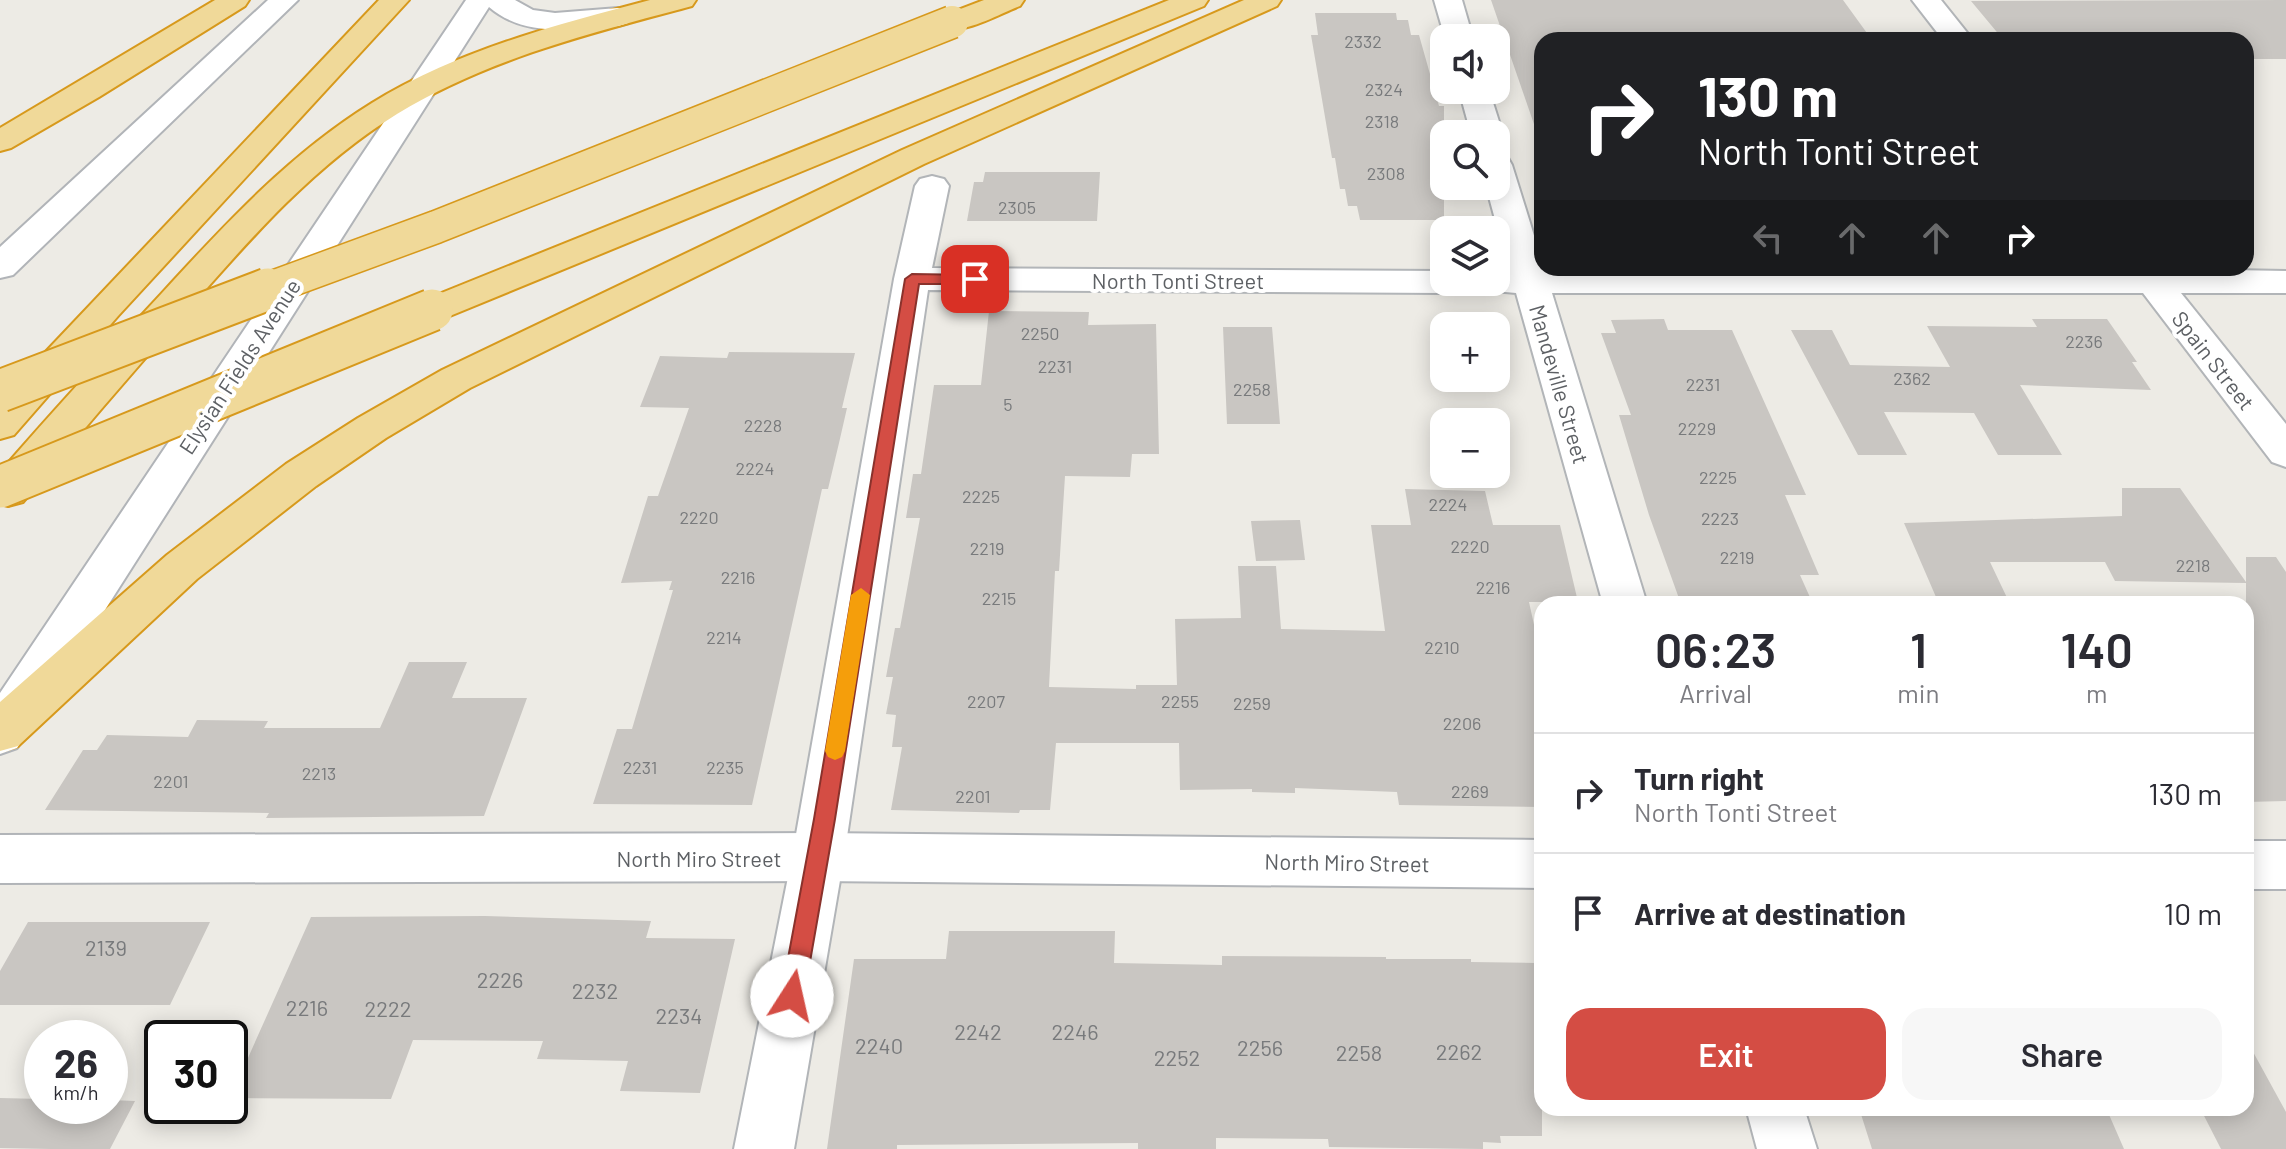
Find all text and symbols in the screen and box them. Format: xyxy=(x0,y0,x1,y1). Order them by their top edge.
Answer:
map controls xyxy=(1430,24,1510,488)
button: sound xyxy=(1430,24,1510,104)
house number: 2332 xyxy=(1344,30,1382,52)
text: 130 m xyxy=(1698,61,1838,128)
icon: right xyxy=(1566,64,1670,168)
house number: 2324 xyxy=(1365,78,1403,100)
house number: 2318 xyxy=(1365,110,1399,132)
button: search xyxy=(1430,120,1510,200)
text: North Tonti Street xyxy=(1698,129,1980,172)
house number: 2308 xyxy=(1367,162,1405,184)
house number: 2305 xyxy=(998,196,1036,218)
button: layers xyxy=(1430,216,1510,296)
icon: left xyxy=(1746,216,1790,260)
icon: ahead xyxy=(1830,216,1874,260)
icon: ahead xyxy=(1914,216,1958,260)
icon: right xyxy=(1998,216,2042,260)
pin xyxy=(941,245,1009,313)
icon: arrive xyxy=(953,257,997,301)
street label: North Tonti Street xyxy=(1092,267,1264,293)
street label: Elysian Fields Avenue xyxy=(173,274,305,458)
street label: Mandeville Street xyxy=(1525,301,1595,467)
street label: Spain Street xyxy=(2167,305,2261,415)
button: + xyxy=(1430,312,1510,392)
house number: 2250 xyxy=(1021,322,1059,344)
house number: 2236 xyxy=(2065,330,2103,352)
house number: 2231 xyxy=(1038,355,1072,377)
house number: 2362 xyxy=(1893,367,1931,389)
house number: 2231 xyxy=(1686,373,1720,395)
house number: 2258 xyxy=(1233,378,1271,400)
house number: 5 xyxy=(1003,393,1013,415)
button: − xyxy=(1430,408,1510,488)
house number: 2228 xyxy=(744,414,782,436)
house number: 2229 xyxy=(1678,417,1716,439)
house number: 2224 xyxy=(736,457,774,479)
house number: 2225 xyxy=(1699,466,1737,488)
house number: 2225 xyxy=(962,485,1000,507)
house number: 2224 xyxy=(1429,493,1467,515)
house number: 2220 xyxy=(679,506,719,528)
house number: 2223 xyxy=(1701,507,1739,529)
house number: 2220 xyxy=(1450,535,1490,557)
house number: 2219 xyxy=(970,537,1004,559)
house number: 2219 xyxy=(1720,546,1754,568)
house number: 2218 xyxy=(2176,554,2210,576)
house number: 2216 xyxy=(721,566,755,588)
house number: 2216 xyxy=(1476,576,1510,598)
house number: 2215 xyxy=(982,587,1016,609)
text: 06:23 xyxy=(1655,620,1776,678)
text: 1 xyxy=(1910,620,1927,678)
text: 140 xyxy=(2061,620,2133,678)
house number: 2214 xyxy=(706,626,742,648)
house number: 2210 xyxy=(1424,636,1460,658)
text: Arrival xyxy=(1679,677,1752,708)
text: min xyxy=(1897,677,1939,708)
text: m xyxy=(2086,677,2108,708)
house number: 2207 xyxy=(967,690,1005,712)
house number: 2255 xyxy=(1161,690,1199,712)
house number: 2259 xyxy=(1233,692,1271,714)
house number: 2206 xyxy=(1443,712,1481,734)
house number: 2231 xyxy=(623,756,657,778)
house number: 2235 xyxy=(706,756,744,778)
text: Turn right xyxy=(1634,760,1764,796)
house number: 2213 xyxy=(302,762,336,784)
house number: 2201 xyxy=(153,770,189,792)
icon: right xyxy=(1566,771,1610,815)
text: 130 m xyxy=(2148,775,2222,811)
house number: 2269 xyxy=(1451,780,1489,802)
house number: 2201 xyxy=(955,785,991,807)
text: North Tonti Street xyxy=(1634,796,1838,827)
street label: North Miro Street xyxy=(616,845,782,871)
street label: North Miro Street xyxy=(1264,848,1430,876)
icon: arrive xyxy=(1566,891,1610,935)
text: Arrive at destination xyxy=(1634,895,1906,931)
text: 10 m xyxy=(2164,895,2222,931)
house number: 2139 xyxy=(85,934,127,960)
position arrow xyxy=(750,954,834,1038)
house number: 2226 xyxy=(477,966,523,992)
house number: 2232 xyxy=(572,977,618,1003)
house number: 2216 xyxy=(286,994,328,1020)
house number: 2222 xyxy=(364,995,412,1021)
house number: 2234 xyxy=(656,1002,702,1028)
button: Exit xyxy=(1566,1008,1886,1100)
button: Share xyxy=(1902,1008,2222,1100)
house number: 2242 xyxy=(954,1018,1002,1044)
house number: 2246 xyxy=(1051,1018,1099,1044)
speed limit sign: 30 xyxy=(144,1020,248,1124)
house number: 2240 xyxy=(855,1032,903,1058)
house number: 2256 xyxy=(1237,1034,1283,1060)
text: 26 xyxy=(54,1038,98,1086)
house number: 2262 xyxy=(1436,1038,1482,1064)
house number: 2258 xyxy=(1336,1039,1382,1065)
house number: 2252 xyxy=(1154,1044,1200,1070)
text: km/h xyxy=(53,1080,99,1104)

